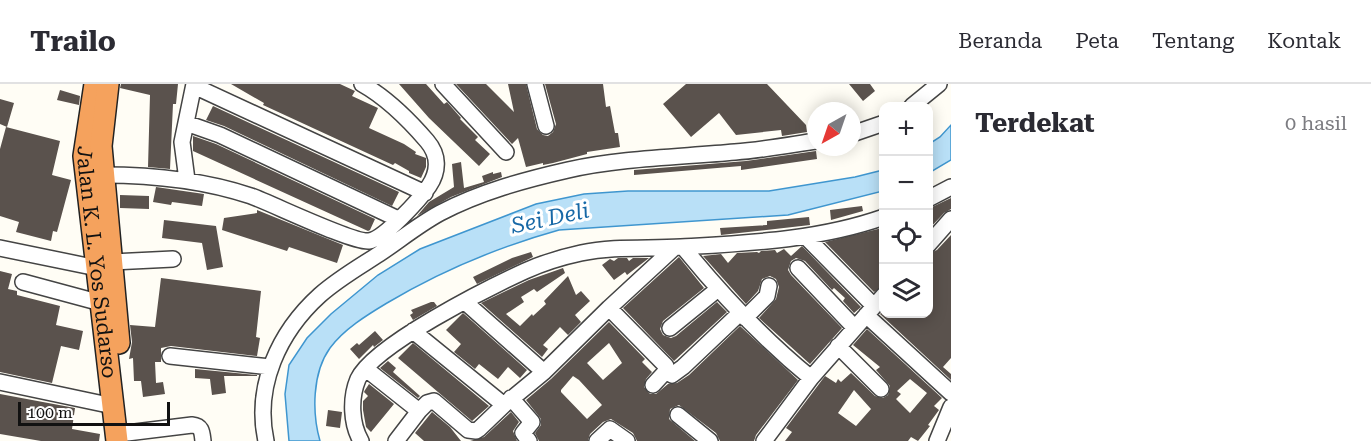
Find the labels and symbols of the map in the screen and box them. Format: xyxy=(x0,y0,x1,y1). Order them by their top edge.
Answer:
north arrow xyxy=(807,102,861,156)
street label: Jalan K. L. Yos Sudarso xyxy=(72,145,122,380)
water label: Sei Deli xyxy=(508,198,591,239)
scale bar xyxy=(18,399,170,426)

